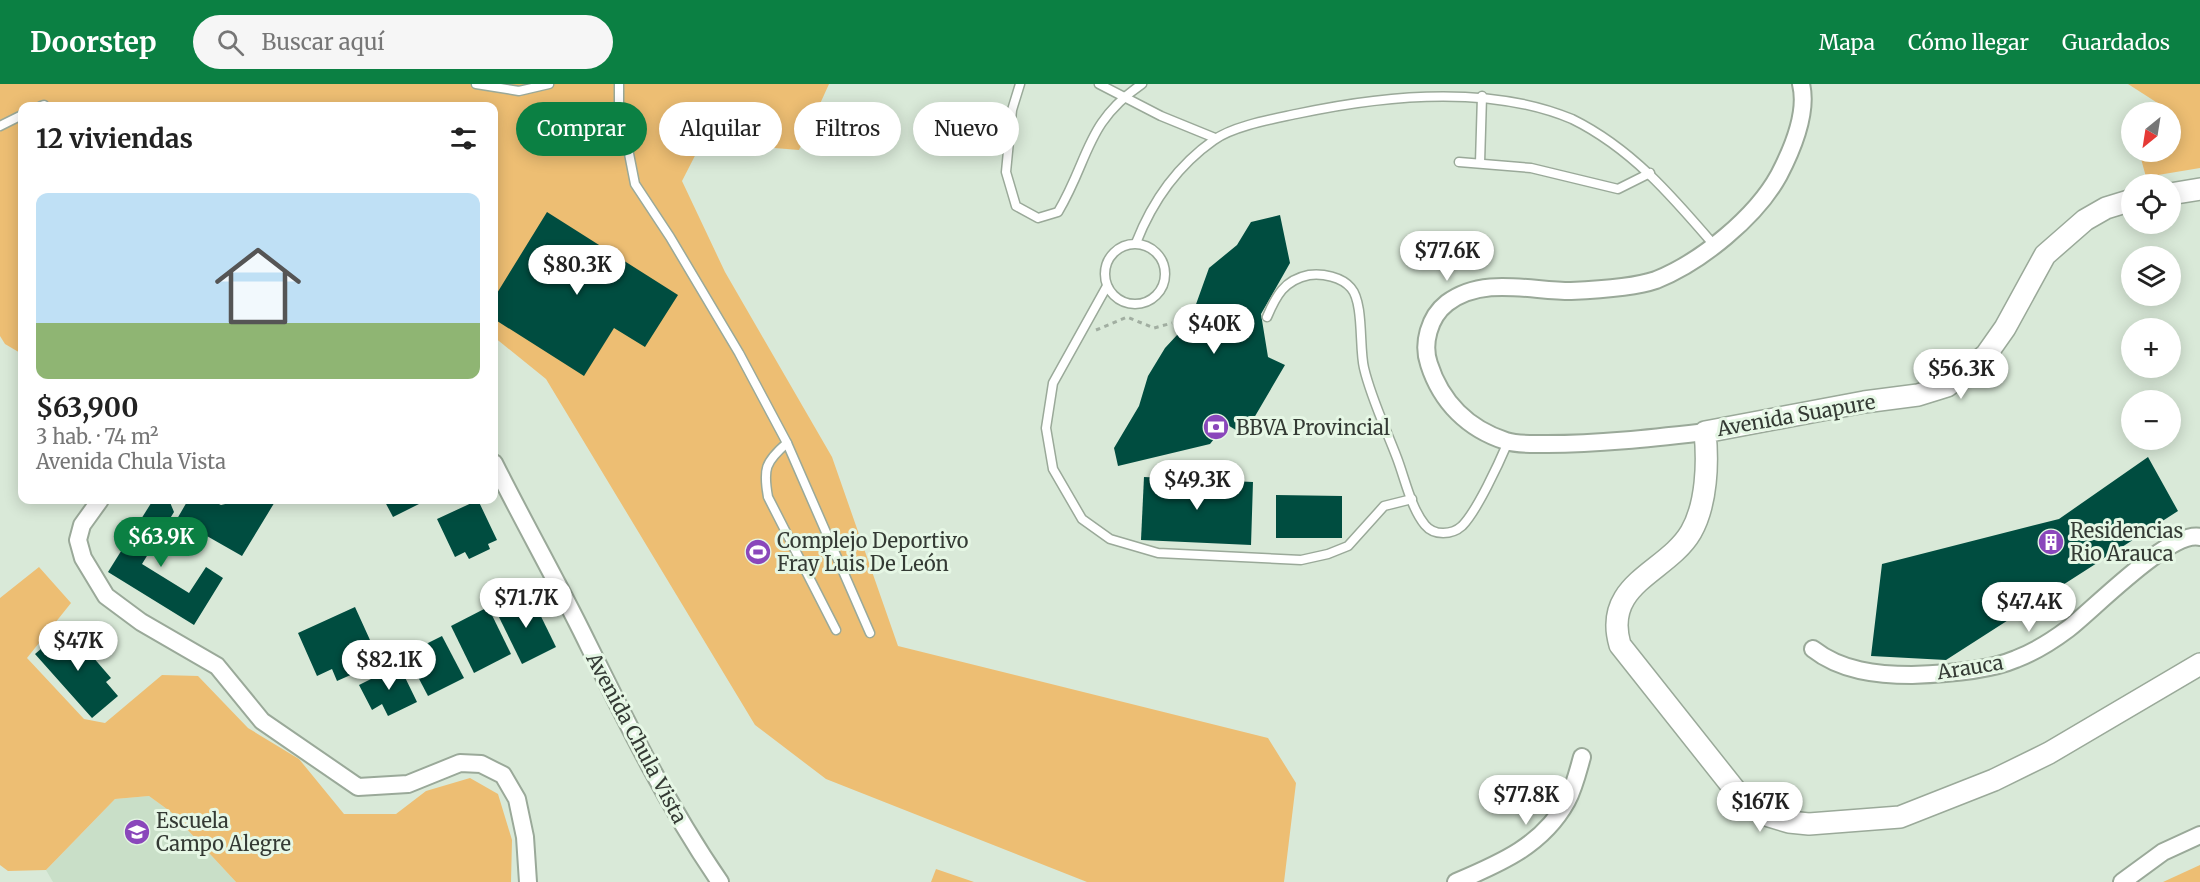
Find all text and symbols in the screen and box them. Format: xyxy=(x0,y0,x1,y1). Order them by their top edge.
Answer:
search box xyxy=(193,15,613,69)
text: Doorstep xyxy=(30,24,157,60)
icon: search xyxy=(214,26,247,59)
text: Buscar aquí xyxy=(262,28,385,56)
text: Mapa xyxy=(1819,29,1875,56)
text: Cómo llegar xyxy=(1908,29,2029,56)
text: Guardados xyxy=(2062,29,2170,56)
chip: Comprar xyxy=(516,102,647,156)
chip: Alquilar xyxy=(659,102,782,156)
chip: Filtros xyxy=(794,102,901,156)
chip: Nuevo xyxy=(913,102,1019,156)
north arrow xyxy=(2121,102,2181,162)
map controls xyxy=(2121,102,2181,450)
text: 12 viviendas xyxy=(36,122,193,155)
icon: filters xyxy=(447,122,480,155)
button: locate xyxy=(2121,174,2181,234)
pin: $77.6K xyxy=(1398,231,1496,282)
icon: home xyxy=(204,232,312,340)
text: $77.6K xyxy=(1414,238,1480,263)
pin: $80.3K xyxy=(528,245,626,296)
button: layers xyxy=(2121,246,2181,306)
text: $80.3K xyxy=(542,252,612,277)
pin: $40K xyxy=(1178,304,1250,355)
text: $40K xyxy=(1187,311,1241,336)
button: + xyxy=(2121,318,2181,378)
pin: $56.3K xyxy=(1912,349,2010,400)
text: $56.3K xyxy=(1927,356,1995,381)
street label: Avenida Suapure xyxy=(1714,389,1877,441)
button: − xyxy=(2121,390,2181,450)
text: $63,900 xyxy=(36,391,138,424)
bank icon: BBVA Provincial xyxy=(1201,412,1231,442)
place label: BBVA Provincial xyxy=(1236,415,1390,440)
text: 3 hab. · 74 m² xyxy=(36,424,158,449)
text: Avenida Chula Vista xyxy=(36,449,226,474)
pin: $49.3K xyxy=(1148,460,1246,511)
text: $49.3K xyxy=(1163,467,1231,492)
pin: $63.9K xyxy=(112,517,210,568)
place label: Residencias Rio Arauca xyxy=(2070,518,2183,566)
text: $63.9K xyxy=(128,524,194,549)
building icon: Residencias Rio Arauca xyxy=(2036,527,2066,557)
place label: Complejo Deportivo Fray Luis De León xyxy=(777,528,969,576)
sports icon: Complejo Deportivo Fray Luis De León xyxy=(743,537,773,567)
pin: $71.7K xyxy=(477,578,575,629)
pin: $47.4K xyxy=(1980,582,2078,633)
text: $71.7K xyxy=(494,585,558,610)
text: $47.4K xyxy=(1996,589,2062,614)
pin: $47K xyxy=(42,621,114,672)
text: $47K xyxy=(53,628,103,653)
pin: $82.1K xyxy=(340,640,438,691)
text: $82.1K xyxy=(356,647,422,672)
street label: Avenida Chula Vista xyxy=(581,647,693,828)
street label: Arauca xyxy=(1934,649,2005,685)
pin: $77.8K xyxy=(1477,775,1575,826)
text: $77.8K xyxy=(1493,782,1559,807)
pin: $167K xyxy=(1718,782,1802,833)
text: $167K xyxy=(1731,789,1789,814)
place label: Escuela Campo Alegre xyxy=(156,808,291,856)
school or university icon: Escuela Campo Alegre xyxy=(122,817,152,847)

